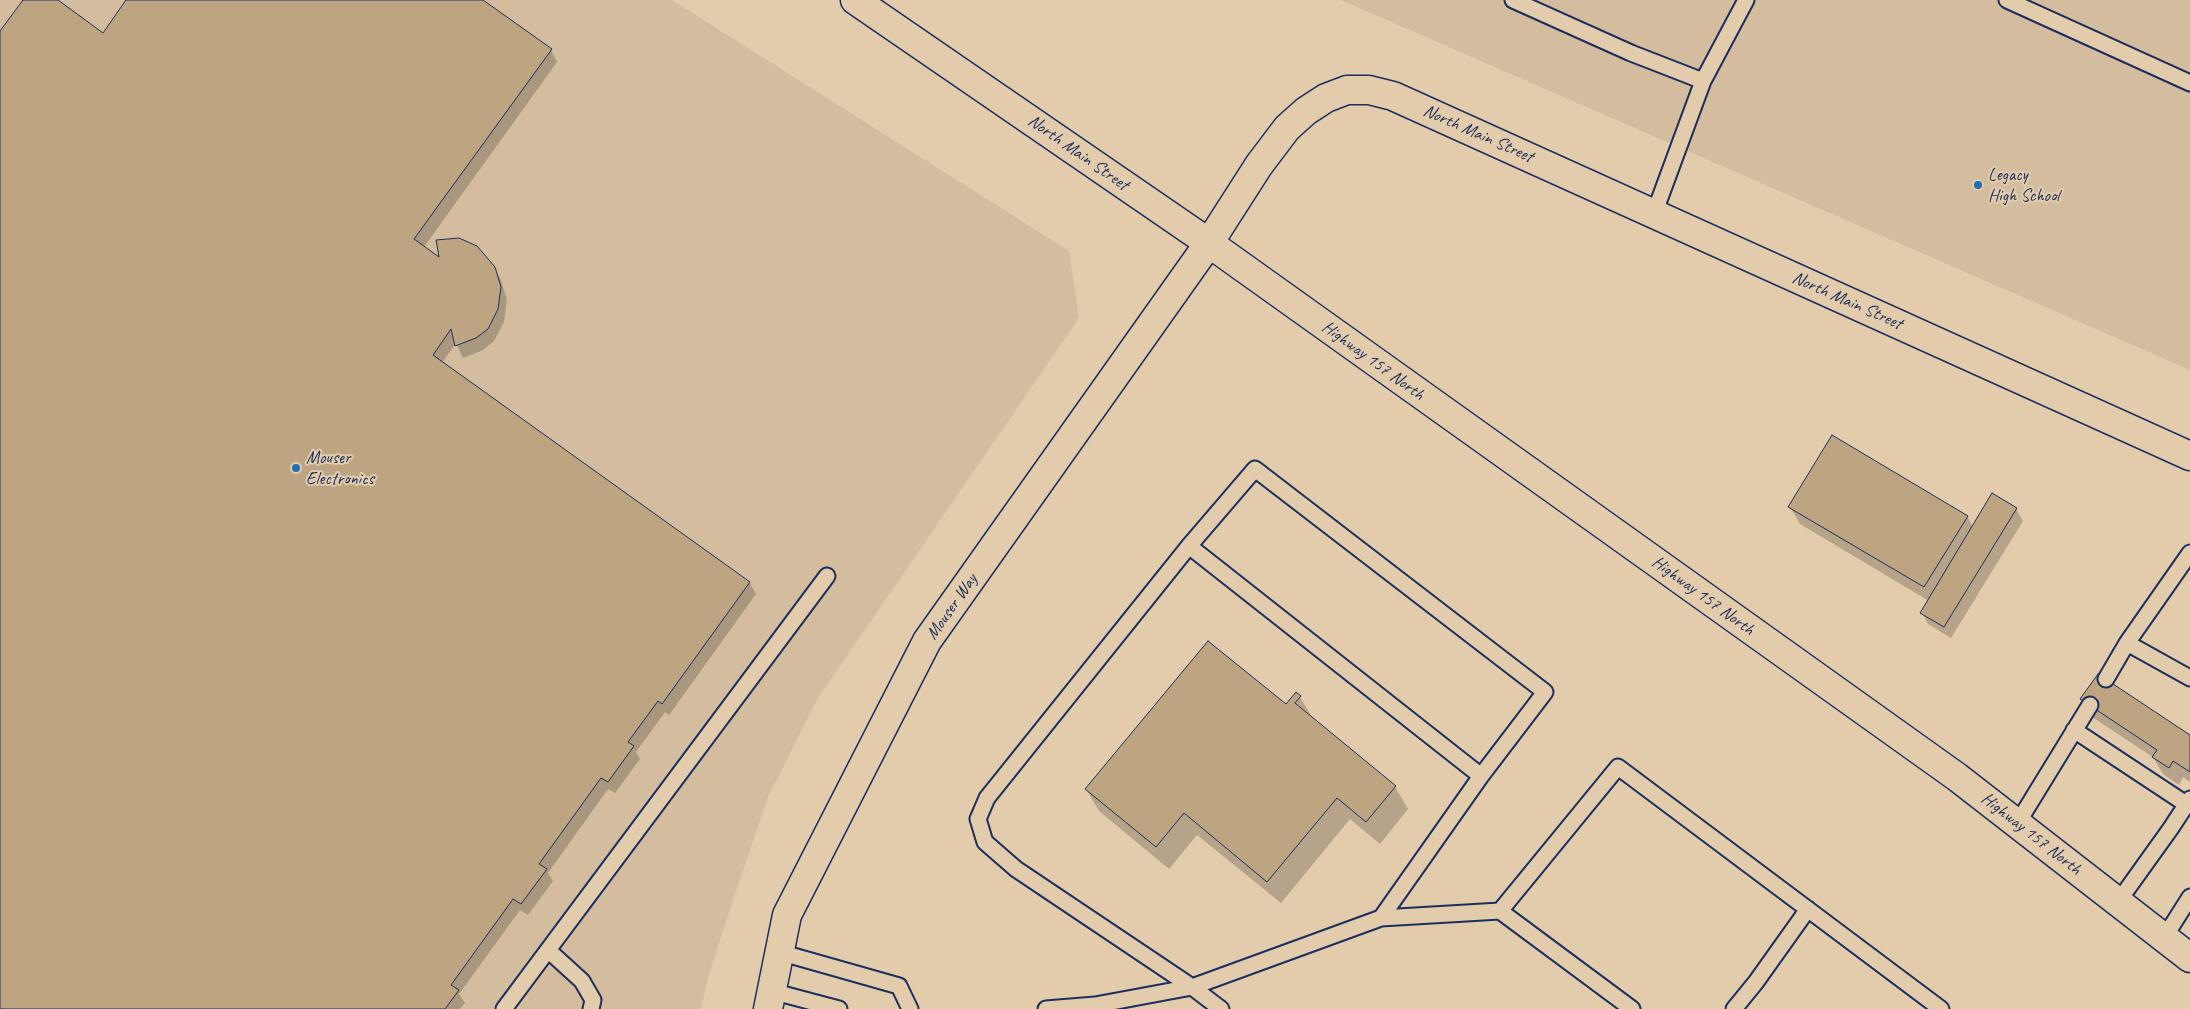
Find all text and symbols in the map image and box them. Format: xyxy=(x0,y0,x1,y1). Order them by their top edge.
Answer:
street label: North Main Street xyxy=(1420,100,1536,168)
street label: North Main Street xyxy=(1023,110,1133,196)
place label: Legacy High School xyxy=(1988,164,2059,206)
marker: Legacy High School xyxy=(1972,179,1984,191)
street label: North Main Street xyxy=(1789,267,1905,335)
street label: Highway 157 North xyxy=(1317,317,1429,405)
place label: Mouser Electronics xyxy=(306,447,374,489)
marker: Mouser Electronics xyxy=(290,462,302,474)
street label: Highway 157 North xyxy=(1647,552,1759,640)
street label: Mouser Way xyxy=(922,570,982,644)
street label: Highway 157 North xyxy=(1976,788,2086,880)

